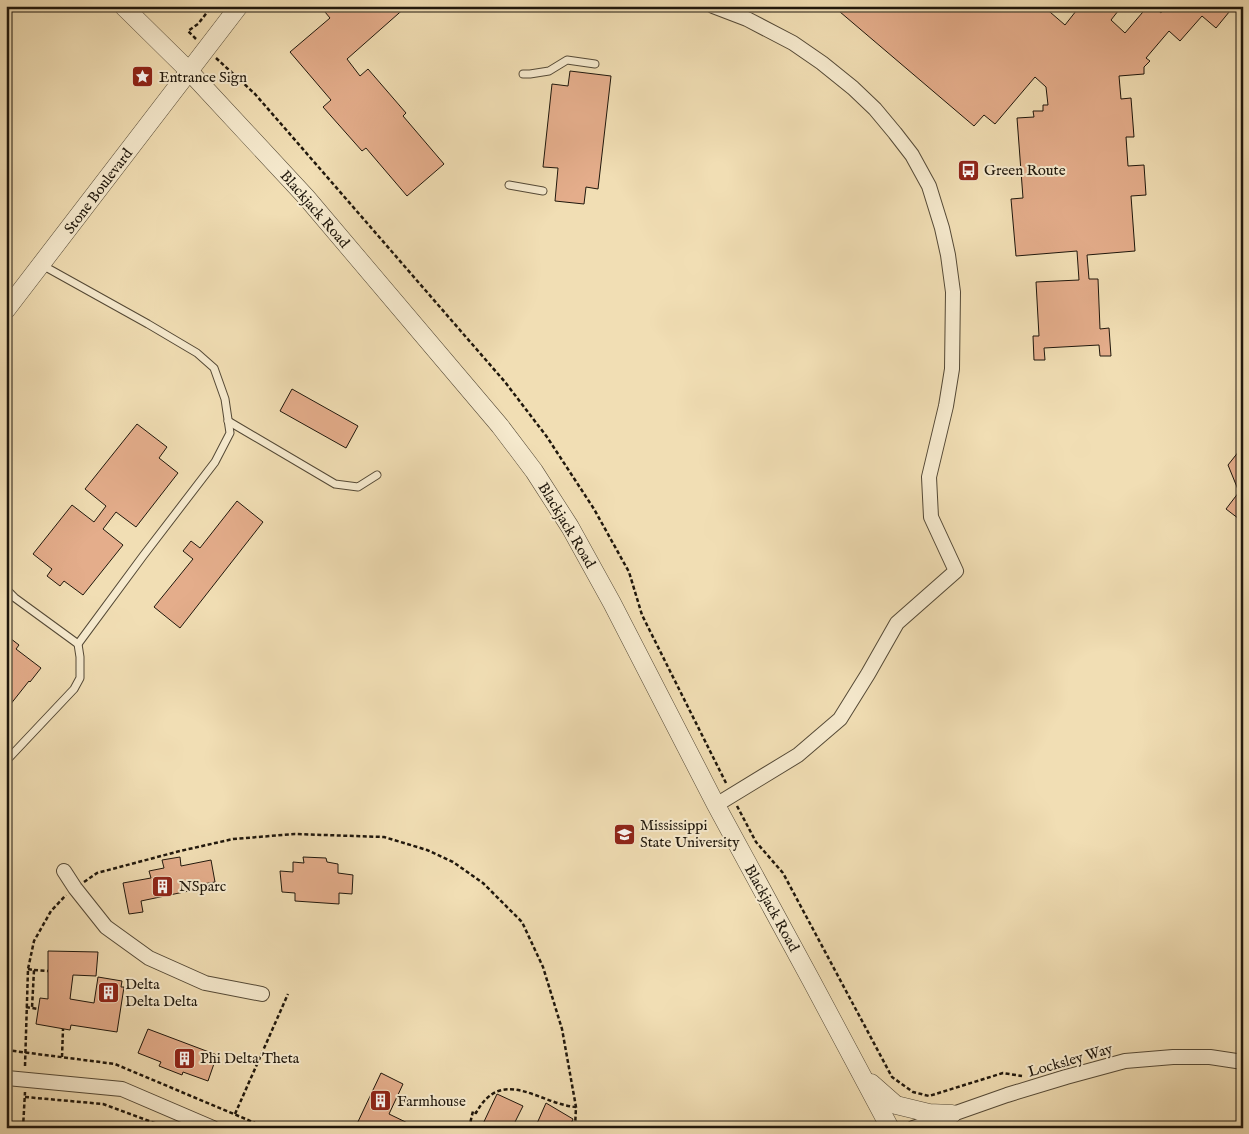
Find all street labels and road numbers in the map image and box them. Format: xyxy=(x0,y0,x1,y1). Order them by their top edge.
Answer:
street label: Stone Boulevard xyxy=(60,144,137,238)
street label: Blackjack Road xyxy=(276,167,354,253)
street label: Blackjack Road xyxy=(534,479,600,572)
street label: Blackjack Road xyxy=(740,861,804,956)
street label: Locksley Way xyxy=(1026,1039,1115,1082)

